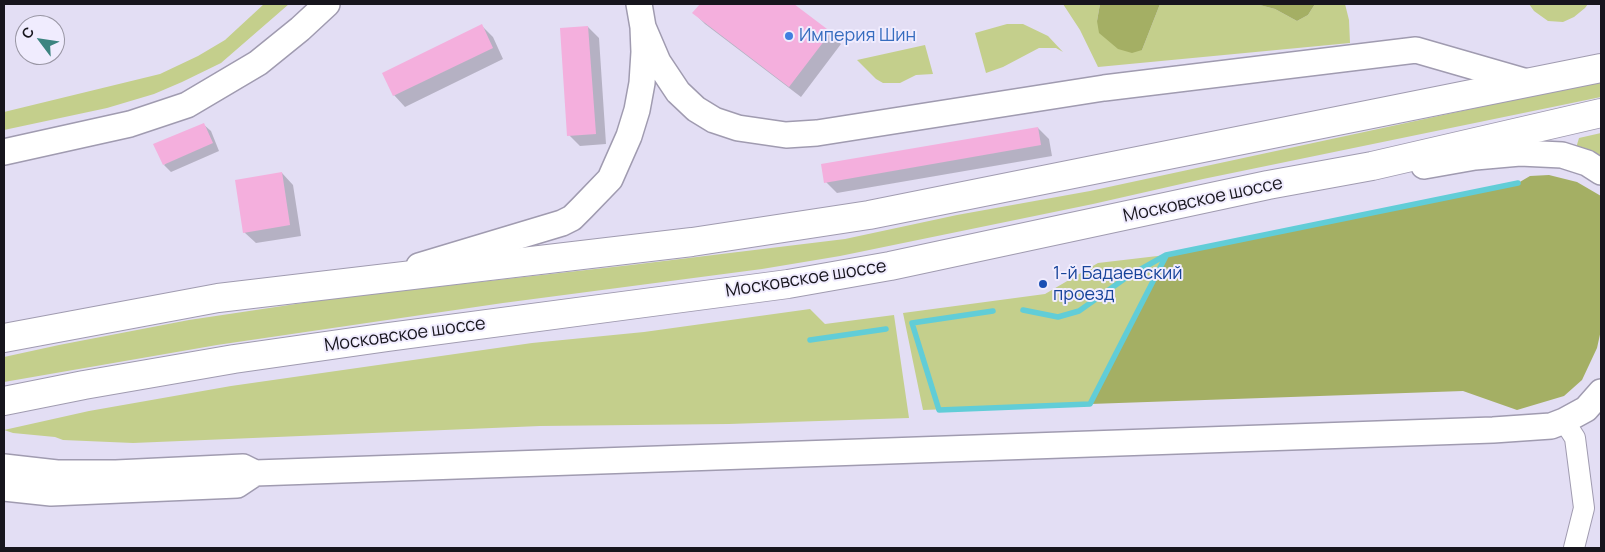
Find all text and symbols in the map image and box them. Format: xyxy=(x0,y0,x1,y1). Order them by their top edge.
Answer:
north arrow xyxy=(15,15,65,65)
text: С xyxy=(17,23,38,42)
place label: Империя Шин xyxy=(799,25,916,47)
marker: Империя Шин xyxy=(783,30,795,42)
street label: Московское шоссе xyxy=(1121,173,1285,227)
street label: Московское шоссе xyxy=(724,256,888,302)
place label: 1-й Бадаевский проезд xyxy=(1053,263,1183,306)
marker: 1-й Бадаевский проезд xyxy=(1037,278,1049,290)
street label: Московское шоссе xyxy=(323,313,487,357)

